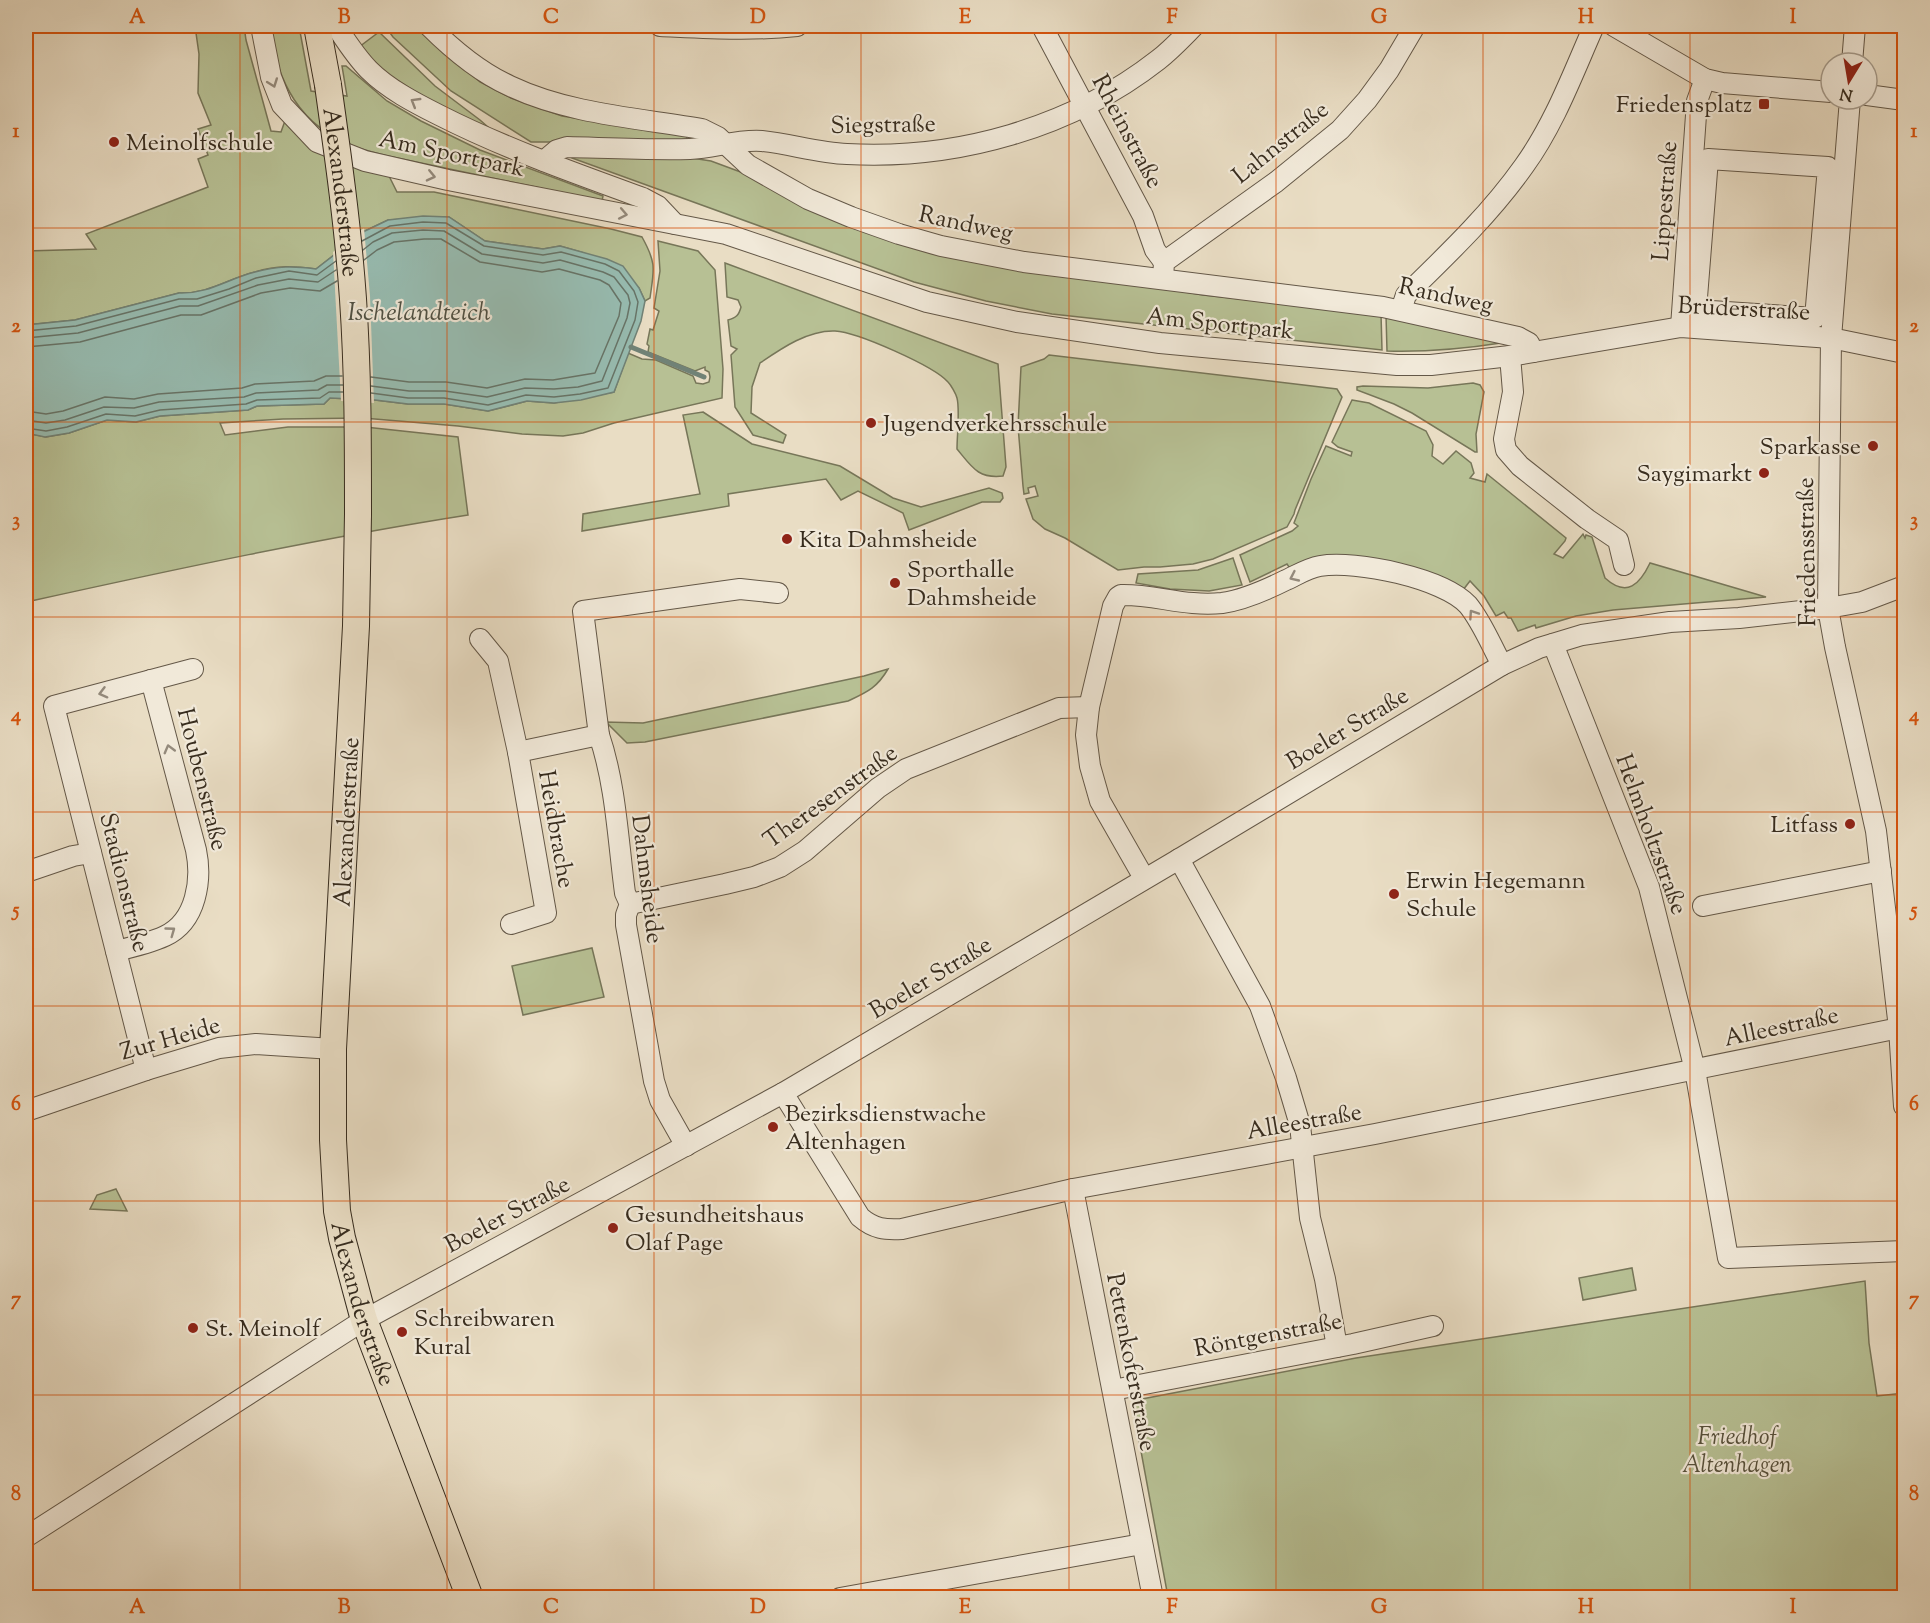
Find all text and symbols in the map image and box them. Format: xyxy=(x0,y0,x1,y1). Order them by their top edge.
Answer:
text: A xyxy=(129,4,146,33)
text: B xyxy=(338,4,351,33)
text: C xyxy=(543,4,559,33)
text: D xyxy=(750,4,766,33)
text: E xyxy=(959,4,972,33)
text: F xyxy=(1166,4,1178,33)
text: G xyxy=(1371,4,1388,33)
text: H xyxy=(1578,4,1594,33)
text: I xyxy=(1790,4,1797,33)
north arrow xyxy=(1819,51,1879,111)
street label: Rheinstraße xyxy=(1082,69,1171,195)
one-way arrow xyxy=(266,77,279,87)
text: N xyxy=(1838,81,1855,106)
place label: Friedensplatz xyxy=(1616,89,1752,123)
street label: Lahnstraße xyxy=(1226,94,1337,193)
one-way arrow xyxy=(411,97,421,109)
marker: Friedensplatz xyxy=(1757,97,1771,111)
street label: Alexanderstraße xyxy=(312,106,366,278)
street label: Siegstraße xyxy=(830,108,936,144)
text: 1 xyxy=(13,118,20,147)
text: 1 xyxy=(1911,118,1918,147)
street label: Am Sportpark xyxy=(375,123,528,187)
place label: Meinolfschule xyxy=(126,127,273,161)
marker: Meinolfschule xyxy=(107,135,121,149)
street label: Lippestraße xyxy=(1645,140,1687,262)
one-way arrow xyxy=(426,169,436,182)
street label: Randweg xyxy=(915,198,1016,252)
one-way arrow xyxy=(617,207,627,220)
street label: Randweg xyxy=(1395,270,1496,324)
street label: Brüderstraße xyxy=(1677,290,1811,330)
water label: Ischelandteich xyxy=(347,295,491,332)
street label: Am Sportpark xyxy=(1144,300,1295,350)
text: 2 xyxy=(11,313,21,342)
text: 2 xyxy=(1909,313,1919,342)
place label: Jugendverkehrsschule xyxy=(881,408,1107,442)
marker: Jugendverkehrsschule xyxy=(864,416,878,430)
place label: Sparkasse xyxy=(1760,431,1861,465)
marker: Sparkasse xyxy=(1866,439,1880,453)
place label: Saygimarkt xyxy=(1636,458,1752,492)
marker: Saygimarkt xyxy=(1757,466,1771,480)
street label: Friedensstraße xyxy=(1790,477,1826,627)
text: 3 xyxy=(12,507,20,536)
text: 3 xyxy=(1910,507,1918,536)
place label: Kita Dahmsheide xyxy=(799,524,977,558)
marker: Kita Dahmsheide xyxy=(780,532,794,546)
place label: Sporthalle Dahmsheide xyxy=(907,554,1037,616)
one-way arrow xyxy=(1289,569,1300,581)
marker: Sporthalle Dahmsheide xyxy=(888,576,902,590)
one-way arrow xyxy=(1470,609,1481,620)
street label: Boeler Straße xyxy=(1280,680,1416,780)
one-way arrow xyxy=(98,686,109,698)
text: 4 xyxy=(10,702,21,731)
text: 4 xyxy=(1908,702,1919,731)
street label: Houbenstraße xyxy=(167,705,235,854)
street label: Alexanderstraße xyxy=(327,736,369,908)
street label: Theresenstraße xyxy=(757,737,905,858)
one-way arrow xyxy=(164,744,177,754)
street label: Helmholtzstraße xyxy=(1605,750,1695,920)
street label: Heidbrache xyxy=(528,768,582,891)
street label: Stadionstraße xyxy=(89,809,157,956)
place label: Litfass xyxy=(1770,809,1838,843)
street label: Dahmsheide xyxy=(621,813,671,946)
marker: Litfass xyxy=(1843,817,1857,831)
place label: Erwin Hegemann Schule xyxy=(1406,865,1586,927)
marker: Erwin Hegemann Schule xyxy=(1387,887,1401,901)
text: 5 xyxy=(11,897,20,926)
text: 5 xyxy=(1909,897,1918,926)
one-way arrow xyxy=(164,927,175,938)
street label: Boeler Straße xyxy=(863,929,999,1029)
street label: Alleestraße xyxy=(1721,999,1842,1057)
street label: Zur Heide xyxy=(116,1009,225,1070)
text: 6 xyxy=(11,1091,21,1120)
text: 6 xyxy=(1909,1091,1919,1120)
street label: Alleestraße xyxy=(1244,1096,1365,1150)
place label: Bezirksdienstwache Altenhagen xyxy=(785,1098,986,1160)
marker: Bezirksdienstwache Altenhagen xyxy=(766,1120,780,1134)
street label: Boeler Straße xyxy=(439,1168,577,1263)
place label: Gesundheitshaus Olaf Page xyxy=(625,1199,804,1261)
street label: Alexanderstraße xyxy=(320,1219,403,1391)
marker: Gesundheitshaus Olaf Page xyxy=(606,1221,620,1235)
street label: Pettenkoferstraße xyxy=(1096,1270,1164,1454)
text: 7 xyxy=(11,1286,22,1315)
text: 7 xyxy=(1909,1286,1920,1315)
place label: Schreibwaren Kural xyxy=(414,1303,555,1365)
street label: Röntgenstraße xyxy=(1191,1305,1345,1367)
place label: St. Meinolf xyxy=(205,1313,322,1347)
marker: St. Meinolf xyxy=(186,1321,200,1335)
marker: Schreibwaren Kural xyxy=(395,1325,409,1339)
park label: Friedhof Altenhagen xyxy=(1682,1421,1792,1483)
text: 8 xyxy=(11,1481,21,1510)
text: 8 xyxy=(1909,1481,1919,1510)
text: A xyxy=(129,1594,146,1623)
text: B xyxy=(338,1594,351,1623)
text: C xyxy=(543,1594,559,1623)
text: D xyxy=(750,1594,766,1623)
text: E xyxy=(959,1594,972,1623)
text: F xyxy=(1166,1594,1178,1623)
text: G xyxy=(1371,1594,1388,1623)
text: H xyxy=(1578,1594,1594,1623)
text: I xyxy=(1790,1594,1797,1623)

